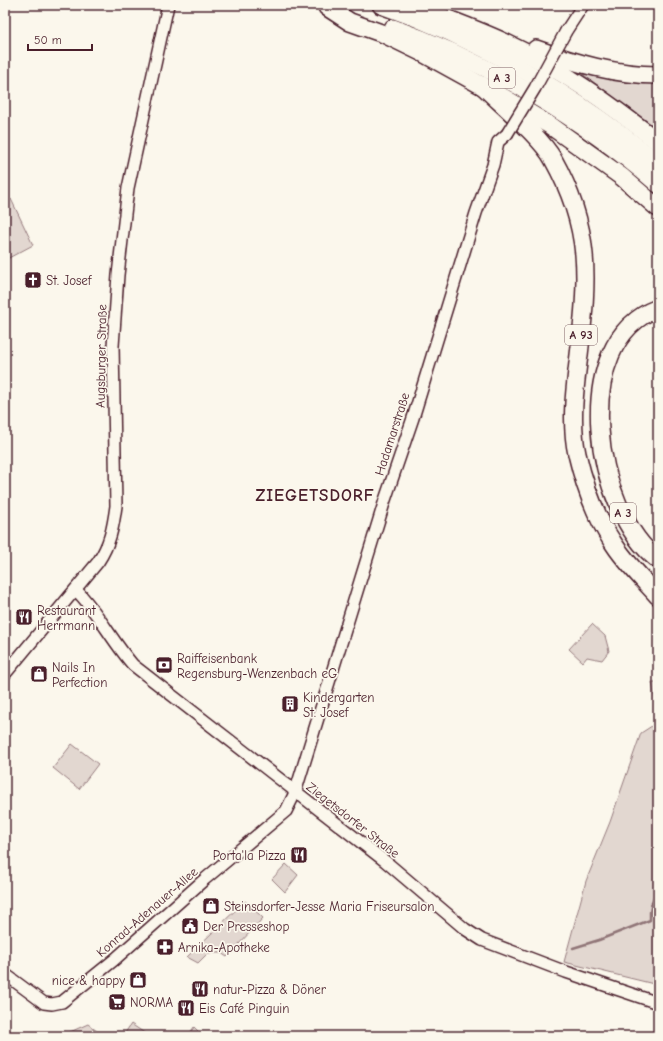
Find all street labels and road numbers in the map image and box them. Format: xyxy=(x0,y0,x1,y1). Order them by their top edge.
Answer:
road number: A 3 xyxy=(489,68,515,88)
street label: Augsburger Straße xyxy=(93,304,109,408)
road number: A 93 xyxy=(565,325,597,345)
street label: Hadamarstraße xyxy=(372,390,413,477)
road number: A 3 xyxy=(610,503,636,523)
street label: Ziegetsdorfer Straße xyxy=(304,779,403,861)
street label: Konrad-Adenauer-Allee xyxy=(93,864,201,960)

